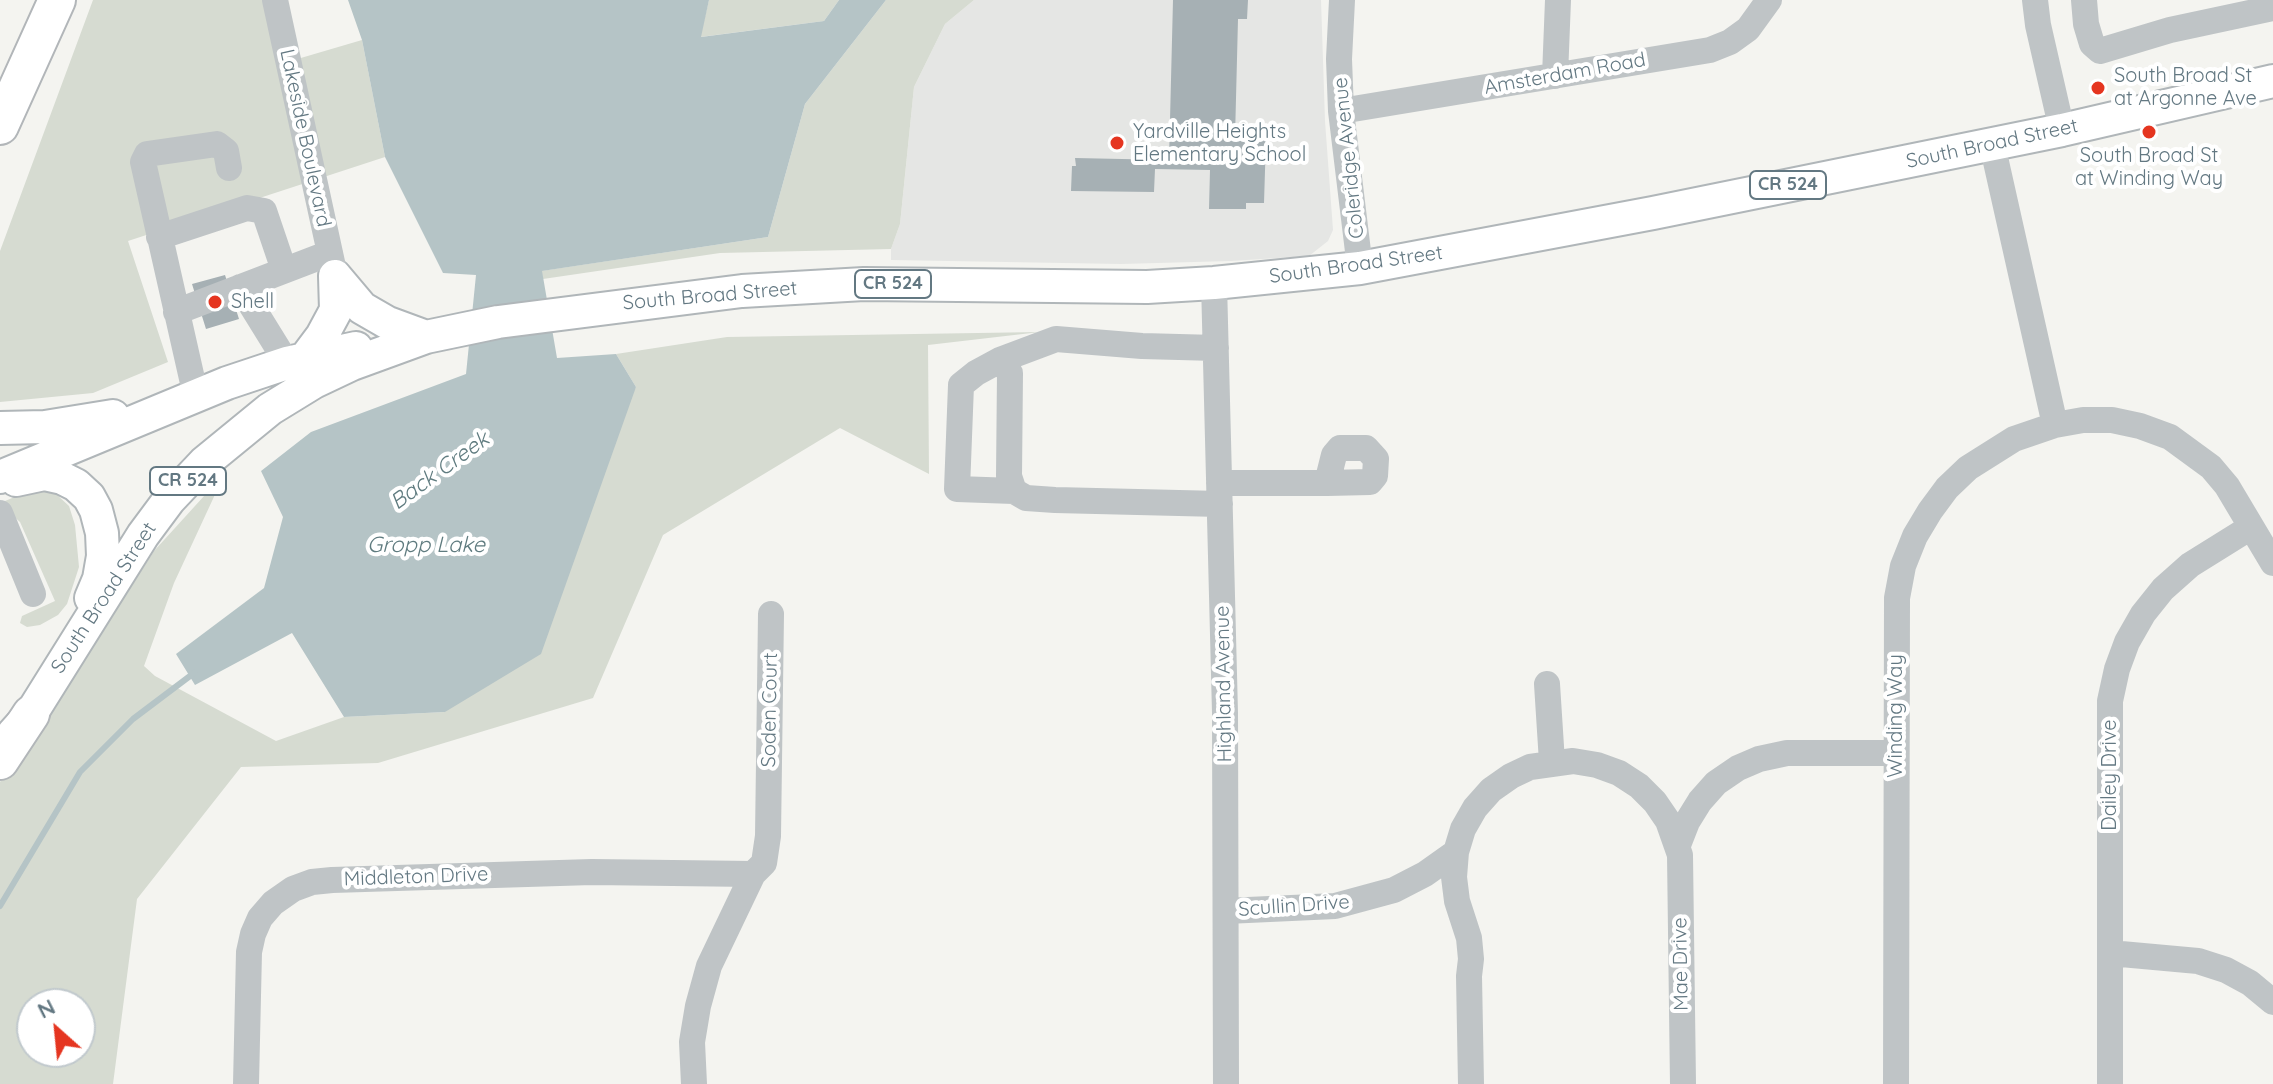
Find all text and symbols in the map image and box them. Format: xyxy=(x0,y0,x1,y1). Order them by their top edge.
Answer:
street label: Lakeside Boulevard xyxy=(274,47,336,229)
street label: Amsterdam Road xyxy=(1482,48,1648,100)
place label: South Broad St at Argonne Ave xyxy=(2114,64,2257,111)
street label: Coleridge Avenue xyxy=(1329,76,1369,240)
marker: South Broad St at Argonne Ave xyxy=(2089,79,2107,97)
street label: South Broad Street xyxy=(1904,114,2080,174)
place label: Yardville Heights Elementary School xyxy=(1133,120,1306,167)
marker: South Broad St at Winding Way xyxy=(2140,123,2158,141)
marker: Yardville Heights Elementary School xyxy=(1108,134,1126,152)
place label: South Broad St at Winding Way xyxy=(2075,144,2223,191)
road number: CR 524 xyxy=(1750,171,1826,199)
street label: South Broad Street xyxy=(1268,241,1444,289)
road number: CR 524 xyxy=(855,270,931,298)
street label: South Broad Street xyxy=(622,276,798,316)
place label: Shell xyxy=(231,290,274,314)
marker: Shell xyxy=(206,293,224,311)
water label: Back Creek xyxy=(385,426,495,516)
road number: CR 524 xyxy=(150,467,226,495)
street label: South Broad Street xyxy=(46,518,162,678)
water label: Gropp Lake xyxy=(367,532,485,558)
street label: Highland Avenue xyxy=(1211,605,1237,763)
street label: Soden Court xyxy=(757,652,783,768)
street label: Winding Way xyxy=(1884,654,1908,778)
street label: Dailey Drive xyxy=(2098,719,2122,831)
street label: Middleton Drive xyxy=(343,862,489,892)
street label: Scullin Drive xyxy=(1237,890,1351,922)
street label: Mae Drive xyxy=(1668,917,1694,1011)
north arrow xyxy=(16,988,96,1068)
text: N xyxy=(32,992,60,1025)

